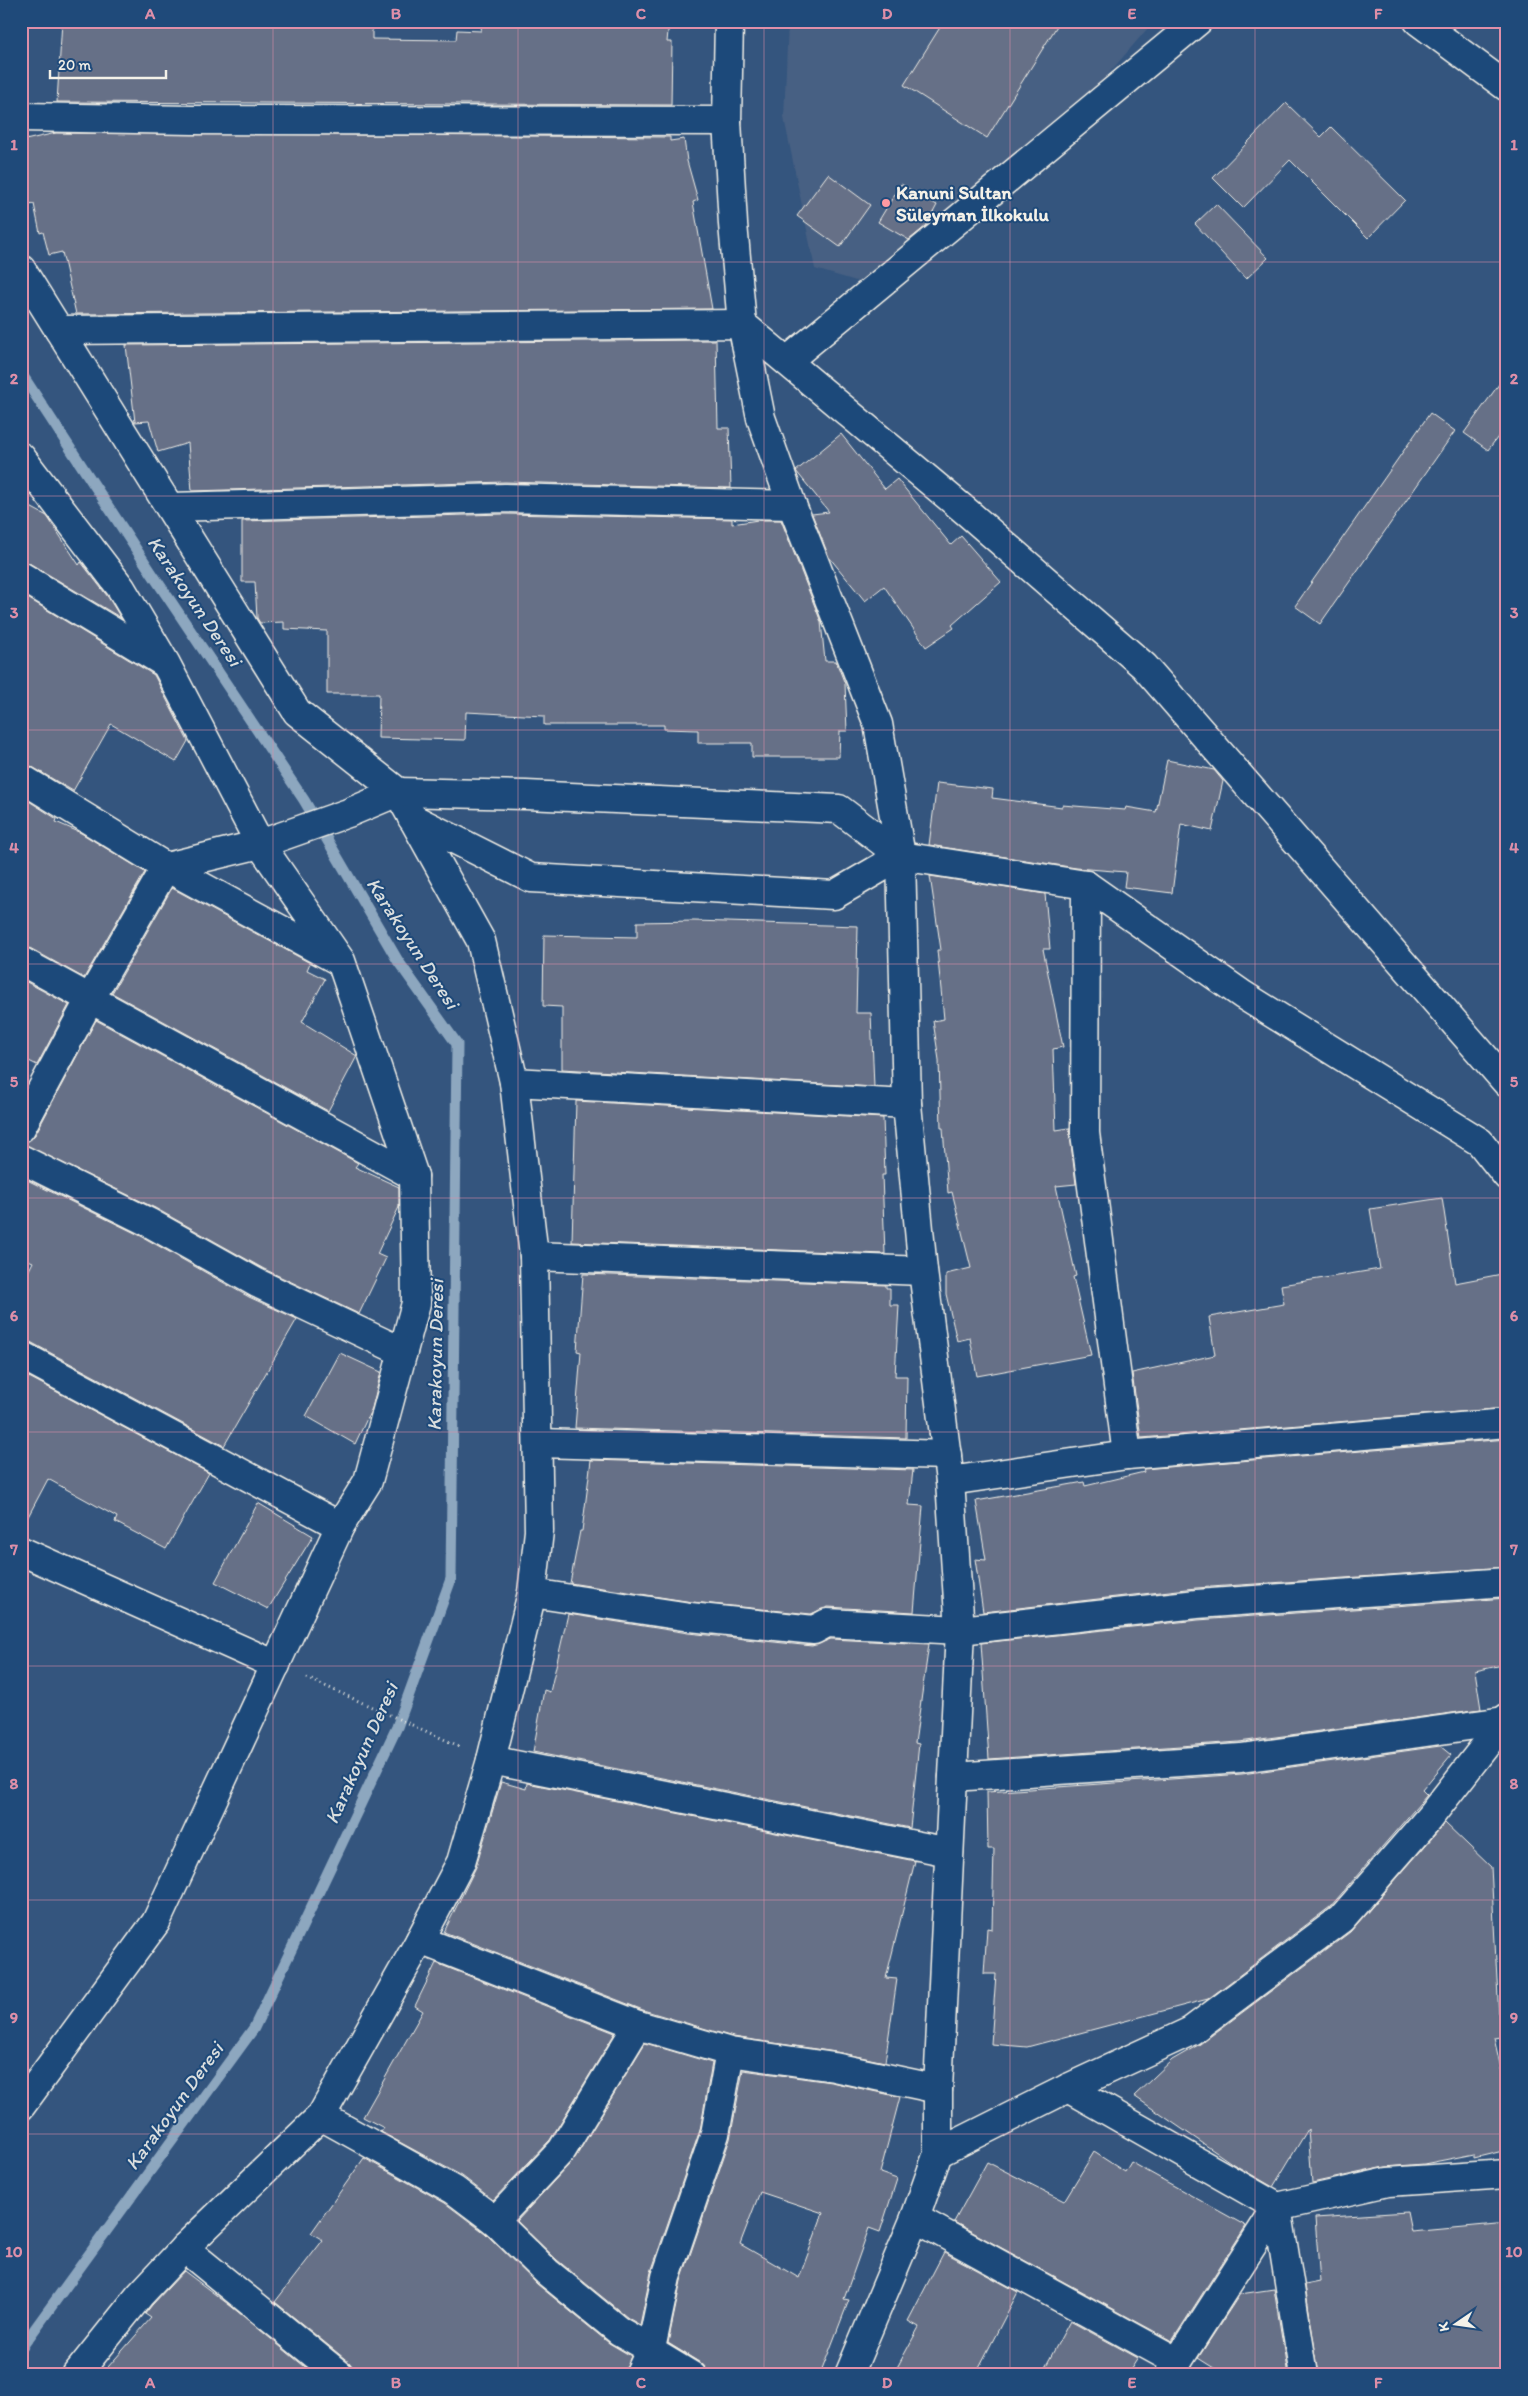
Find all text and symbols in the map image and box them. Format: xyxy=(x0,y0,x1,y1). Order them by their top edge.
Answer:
text: A xyxy=(144,4,156,23)
text: B xyxy=(391,4,402,23)
text: C xyxy=(636,4,647,23)
text: D xyxy=(882,4,893,23)
text: E xyxy=(1128,4,1137,23)
text: F xyxy=(1374,4,1383,23)
scale bar xyxy=(50,48,166,80)
text: 20 m xyxy=(58,56,92,74)
text: 1 xyxy=(10,135,18,154)
text: 1 xyxy=(1510,135,1518,154)
place label: Kanuni Sultan Süleyman İlkokulu xyxy=(896,181,1050,226)
marker: Kanuni Sultan Süleyman İlkokulu xyxy=(880,197,892,209)
text: 2 xyxy=(10,369,19,388)
text: 2 xyxy=(1510,369,1519,388)
water label: Karakoyun Deresi xyxy=(143,531,248,672)
text: 3 xyxy=(10,603,19,622)
text: 3 xyxy=(1510,603,1519,622)
text: 4 xyxy=(9,838,19,857)
text: 4 xyxy=(1509,838,1519,857)
water label: Karakoyun Deresi xyxy=(362,873,465,1015)
text: 5 xyxy=(10,1072,19,1091)
text: 5 xyxy=(1510,1072,1519,1091)
water label: Karakoyun Deresi xyxy=(422,1277,448,1431)
text: 6 xyxy=(10,1306,19,1325)
text: 6 xyxy=(1510,1306,1519,1325)
text: 7 xyxy=(9,1540,18,1559)
text: 7 xyxy=(1509,1540,1518,1559)
water label: Karakoyun Deresi xyxy=(319,1677,404,1827)
text: 8 xyxy=(10,1774,19,1793)
text: 8 xyxy=(1510,1774,1519,1793)
text: 9 xyxy=(10,2008,18,2027)
text: 9 xyxy=(1510,2008,1518,2027)
water label: Karakoyun Deresi xyxy=(120,2036,229,2174)
text: 10 xyxy=(5,2242,23,2261)
text: 10 xyxy=(1505,2242,1523,2261)
north arrow xyxy=(1430,2298,1480,2348)
text: K xyxy=(1434,2320,1453,2333)
text: A xyxy=(144,2373,156,2392)
text: B xyxy=(391,2373,402,2392)
text: C xyxy=(636,2373,647,2392)
text: D xyxy=(882,2373,893,2392)
text: E xyxy=(1128,2373,1137,2392)
text: F xyxy=(1374,2373,1383,2392)

